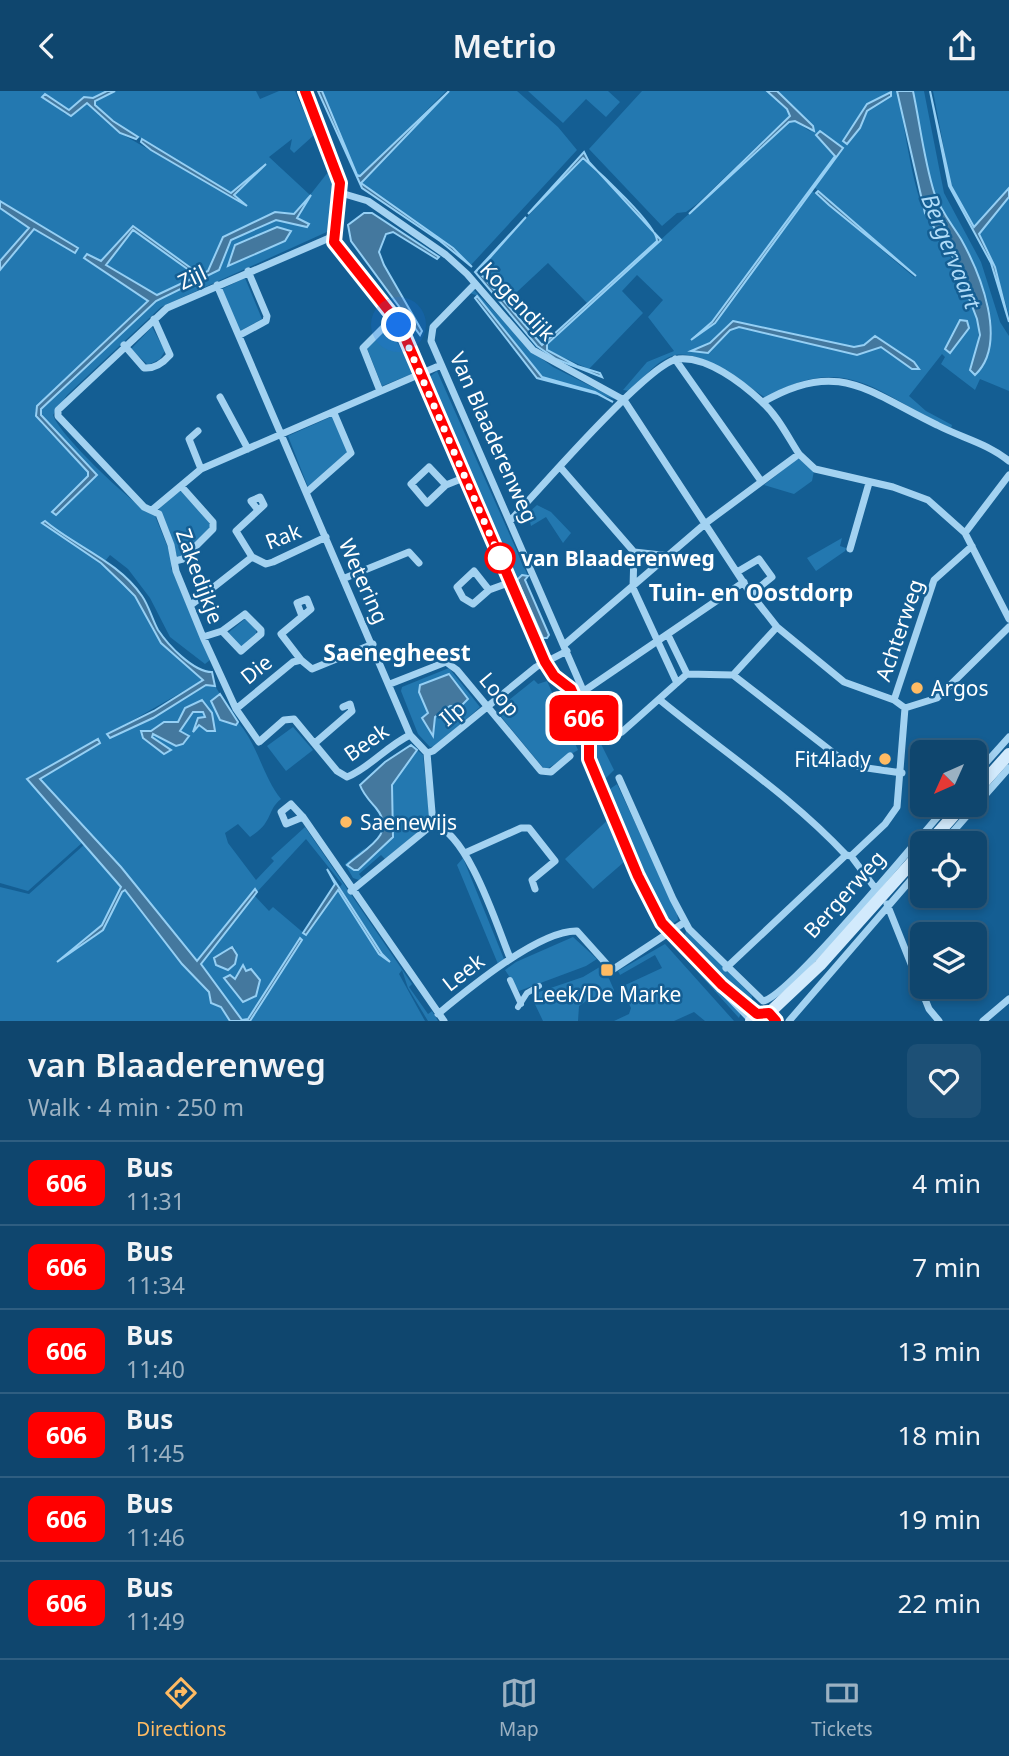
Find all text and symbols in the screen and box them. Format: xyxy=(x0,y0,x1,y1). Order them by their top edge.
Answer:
text: Metrio xyxy=(452,24,557,67)
icon: back xyxy=(28,27,66,65)
icon: share xyxy=(943,27,981,65)
water label: Bergervaart xyxy=(914,189,990,315)
street label: Kogendijk xyxy=(474,255,562,347)
street label: Zijl xyxy=(173,258,211,296)
your location xyxy=(381,307,416,342)
street label: Van Blaaderenweg xyxy=(444,347,544,527)
street label: Rak xyxy=(261,516,306,556)
street label: Zakedijkje xyxy=(170,525,230,627)
street label: Wetering xyxy=(333,534,395,628)
marker: van Blaaderenweg xyxy=(485,543,515,573)
place label: van Blaaderenweg xyxy=(521,544,715,572)
street label: Achterweg xyxy=(869,575,929,685)
district label: Tuin- en Oostdorp xyxy=(649,576,853,608)
district label: Saenegheest xyxy=(323,636,471,668)
street label: Die xyxy=(235,648,277,690)
street label: Loop xyxy=(473,666,527,722)
place label: Argos xyxy=(931,674,989,702)
marker: Argos xyxy=(909,680,925,696)
street label: Ilp xyxy=(433,694,471,732)
line badge: 606 xyxy=(544,695,624,741)
text: 606 xyxy=(563,701,605,734)
street label: Beek xyxy=(338,716,395,767)
north arrow xyxy=(910,740,987,817)
map controls xyxy=(910,740,987,999)
place label: Fit4lady xyxy=(794,745,871,773)
marker: Fit4lady xyxy=(877,751,893,767)
place label: Saenewijs xyxy=(360,808,457,836)
marker: Saenewijs xyxy=(338,814,354,830)
button: locate xyxy=(910,831,987,908)
street label: Bergerweg xyxy=(797,844,891,944)
button: layers xyxy=(910,922,987,999)
street label: Leek xyxy=(436,946,490,997)
marker: Leek/De Marke xyxy=(599,962,615,978)
place label: Leek/De Marke xyxy=(533,980,681,1008)
text: van Blaaderenweg xyxy=(28,1042,326,1087)
button: heart xyxy=(907,1044,981,1118)
text: Walk · 4 min · 250 m xyxy=(28,1091,244,1123)
text: Bus xyxy=(126,1149,173,1185)
text: 4 min xyxy=(912,1165,981,1201)
text: 606 xyxy=(46,1166,87,1199)
text: 11:31 xyxy=(126,1185,185,1217)
text: Bus xyxy=(126,1233,173,1269)
text: 7 min xyxy=(912,1249,981,1285)
text: 606 xyxy=(46,1250,87,1283)
text: 11:34 xyxy=(126,1269,185,1301)
text: Bus xyxy=(126,1317,173,1353)
text: 13 min xyxy=(897,1333,981,1369)
text: 606 xyxy=(46,1334,87,1367)
text: 11:40 xyxy=(126,1353,185,1385)
text: Bus xyxy=(126,1401,173,1437)
text: 18 min xyxy=(897,1417,981,1453)
text: 606 xyxy=(46,1418,87,1451)
text: 11:45 xyxy=(126,1437,185,1469)
text: Bus xyxy=(126,1485,173,1521)
text: 19 min xyxy=(897,1501,981,1537)
text: 606 xyxy=(46,1502,87,1535)
text: 11:46 xyxy=(126,1521,185,1553)
text: Bus xyxy=(126,1569,173,1605)
text: 22 min xyxy=(897,1585,981,1621)
text: 606 xyxy=(46,1586,87,1619)
text: 11:49 xyxy=(126,1605,185,1637)
tab: Directions xyxy=(136,1674,226,1742)
tab: Map xyxy=(499,1674,539,1742)
tab: Tickets xyxy=(811,1674,873,1742)

